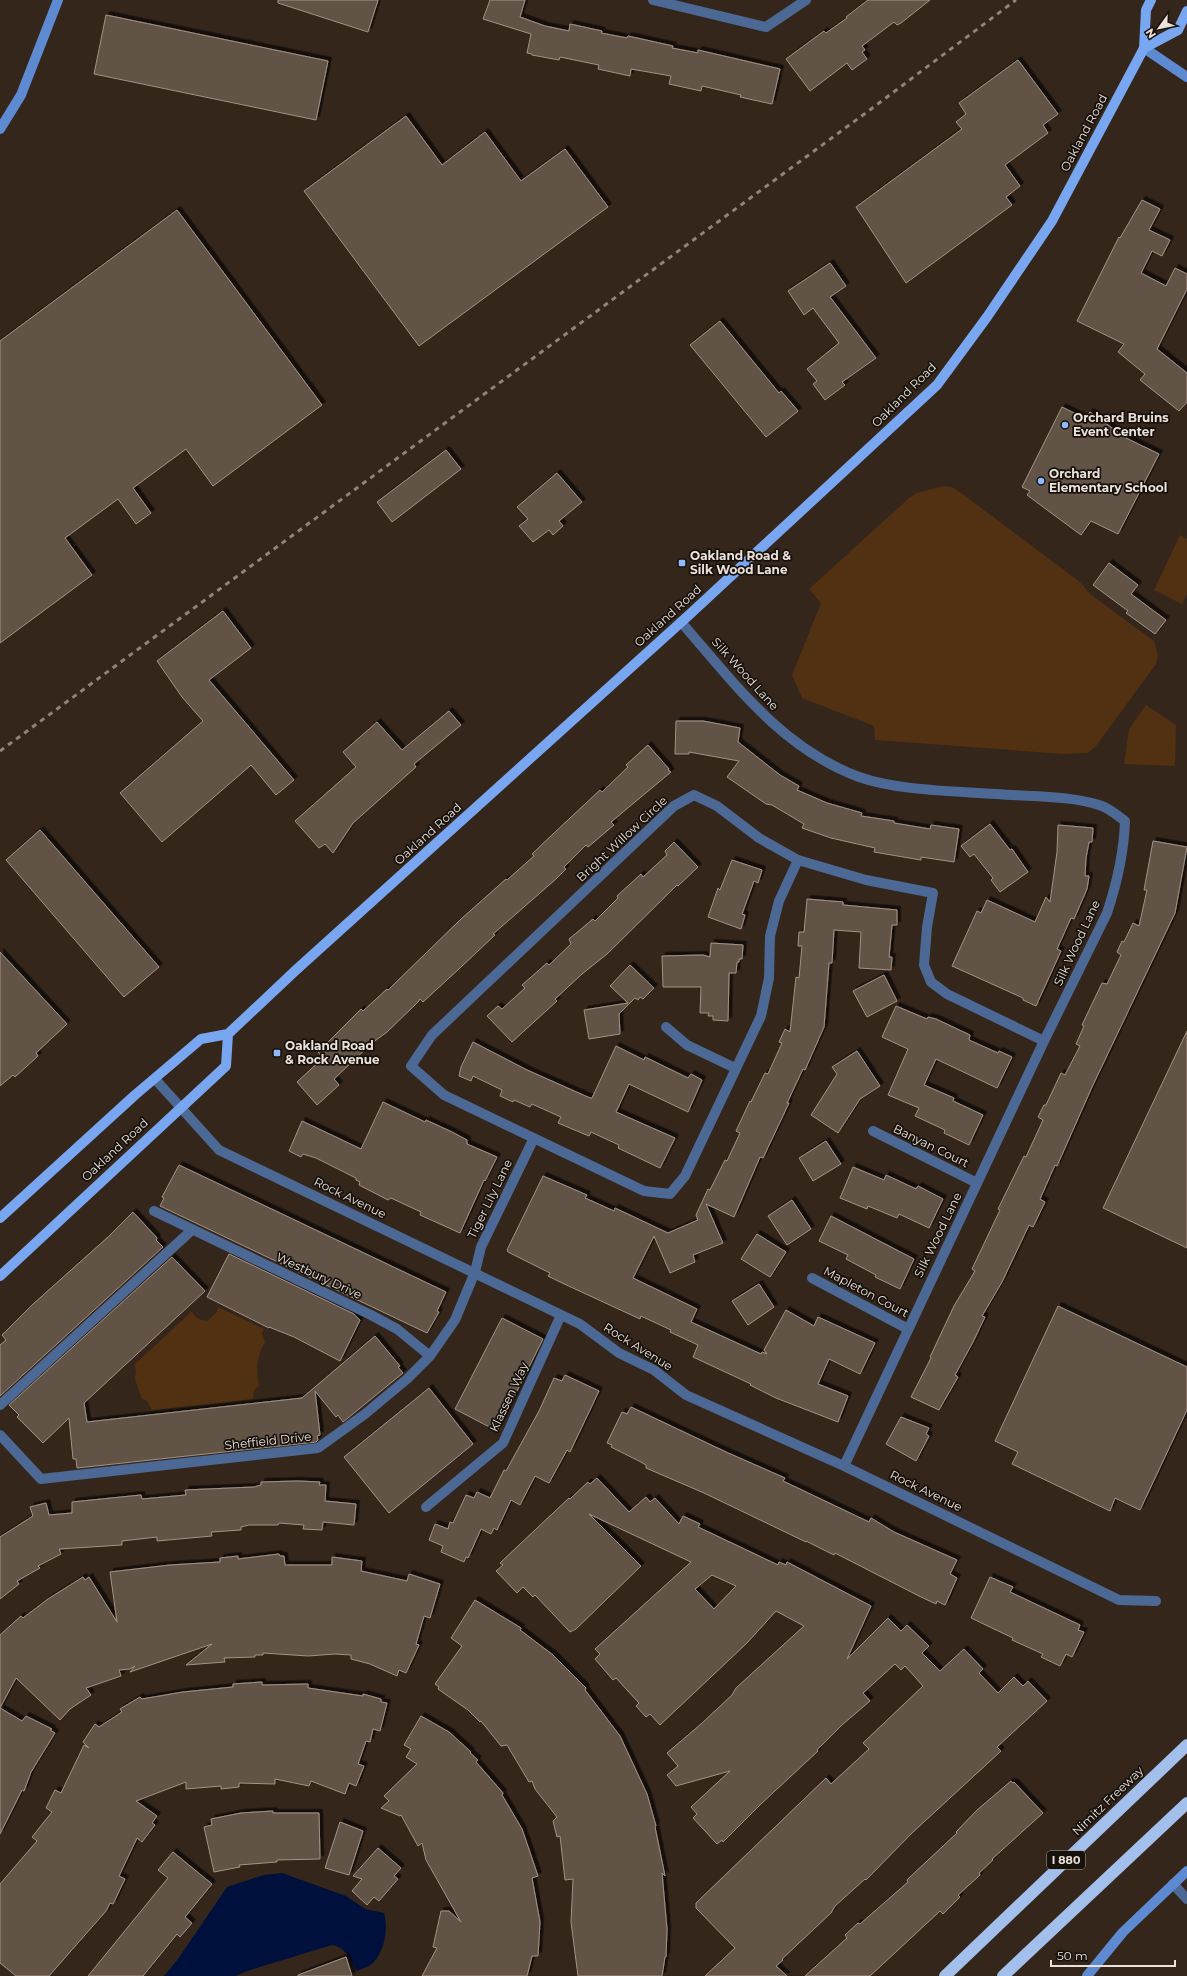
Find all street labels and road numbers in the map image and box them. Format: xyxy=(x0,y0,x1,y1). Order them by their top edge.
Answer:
street label: Oakland Road xyxy=(1057,92,1110,174)
street label: Oakland Road xyxy=(868,359,939,430)
street label: Oakland Road xyxy=(631,581,704,650)
street label: Silk Wood Lane xyxy=(709,634,782,713)
street label: Bright Willow Circle xyxy=(573,793,670,885)
street label: Oakland Road xyxy=(391,799,464,868)
street label: Silk Wood Lane xyxy=(1050,898,1103,988)
street label: Oakland Road xyxy=(78,1115,151,1184)
street label: Banyan Court xyxy=(891,1121,972,1170)
street label: Tiger Lily Lane xyxy=(464,1157,515,1241)
street label: Rock Avenue xyxy=(312,1174,389,1221)
street label: Silk Wood Lane xyxy=(910,1190,965,1280)
street label: Westbury Drive xyxy=(274,1249,364,1302)
street label: Mapleton Court xyxy=(821,1263,911,1320)
street label: Rock Avenue xyxy=(601,1319,676,1374)
street label: Klassen Way xyxy=(486,1359,531,1434)
street label: Sheffield Drive xyxy=(224,1428,312,1453)
street label: Rock Avenue xyxy=(888,1467,965,1514)
street label: Nimitz Freeway xyxy=(1069,1763,1147,1838)
road number: I 880 xyxy=(1047,1851,1085,1869)

